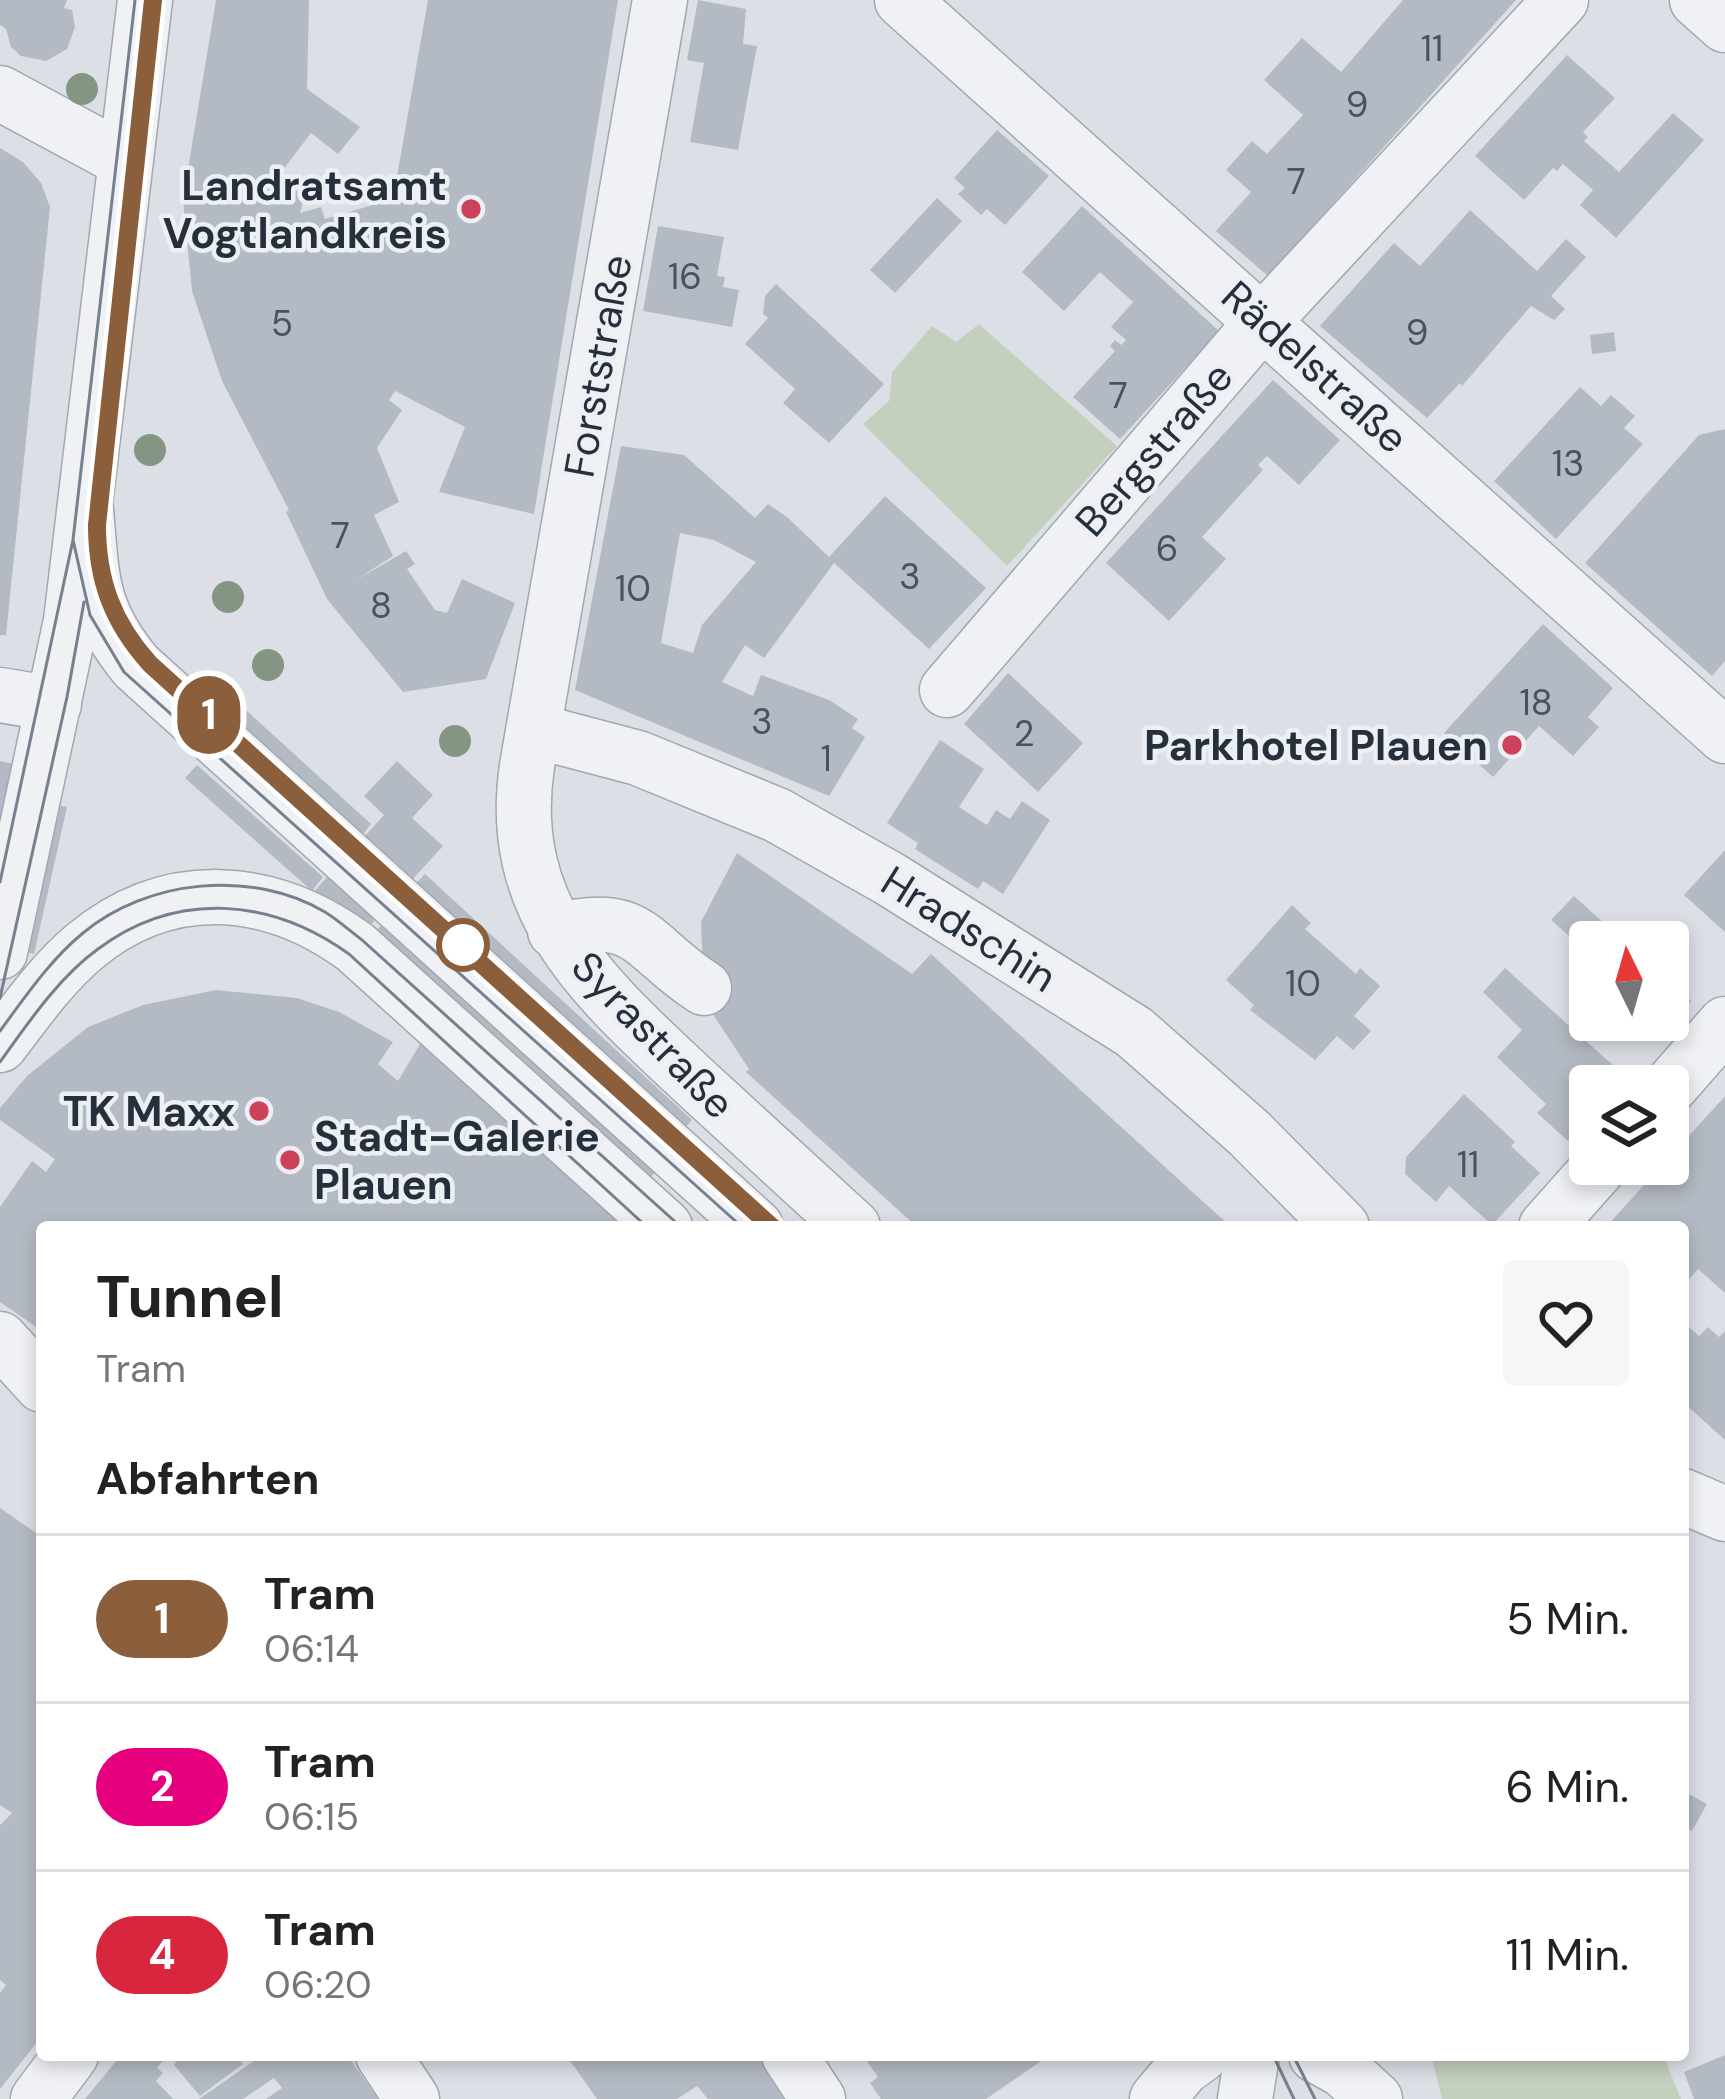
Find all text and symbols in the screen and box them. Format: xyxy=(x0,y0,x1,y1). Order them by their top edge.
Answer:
house number: 11 xyxy=(1421,25,1443,72)
house number: 9 xyxy=(1346,81,1368,128)
place label: Landratsamt Vogtlandkreis xyxy=(163,158,447,261)
house number: 7 xyxy=(1286,158,1306,205)
marker: Landratsamt Vogtlandkreis xyxy=(458,196,484,222)
street label: Forststraße xyxy=(551,251,645,481)
house number: 16 xyxy=(668,253,702,300)
street label: Rädelstraße xyxy=(1210,269,1420,465)
house number: 5 xyxy=(271,300,293,347)
house number: 9 xyxy=(1406,309,1428,356)
street label: Bergstraße xyxy=(1063,350,1245,548)
house number: 7 xyxy=(1108,372,1128,419)
house number: 13 xyxy=(1552,440,1584,487)
house number: 7 xyxy=(330,512,350,559)
house number: 6 xyxy=(1156,525,1178,572)
house number: 3 xyxy=(899,553,921,600)
house number: 10 xyxy=(615,565,651,612)
house number: 8 xyxy=(370,582,392,629)
line badge: 1 xyxy=(170,676,248,754)
house number: 18 xyxy=(1519,679,1553,726)
text: 1 xyxy=(201,687,217,742)
house number: 3 xyxy=(751,698,773,745)
house number: 2 xyxy=(1014,710,1034,757)
place label: Parkhotel Plauen xyxy=(1144,718,1488,773)
marker: Parkhotel Plauen xyxy=(1499,732,1525,758)
house number: 1 xyxy=(820,735,832,782)
street label: Hradschin xyxy=(871,854,1067,1004)
unlabelled marker xyxy=(438,920,488,970)
north arrow xyxy=(1569,921,1689,1041)
map controls xyxy=(1569,921,1689,1185)
street label: Syrastraße xyxy=(560,940,746,1130)
house number: 10 xyxy=(1285,960,1321,1007)
button: layers xyxy=(1569,1065,1689,1185)
place label: TK Maxx xyxy=(63,1084,235,1139)
marker: TK Maxx xyxy=(246,1098,272,1124)
place label: Stadt-Galerie Plauen xyxy=(314,1109,600,1212)
house number: 11 xyxy=(1457,1141,1479,1188)
marker: Stadt-Galerie Plauen xyxy=(277,1147,303,1173)
text: Tunnel xyxy=(96,1260,284,1335)
button: heart xyxy=(1503,1260,1629,1386)
text: Tram xyxy=(96,1343,186,1394)
text: Abfahrten xyxy=(96,1449,320,1508)
text: Tram xyxy=(264,1564,376,1623)
text: 5 Min. xyxy=(1506,1589,1629,1648)
text: 1 xyxy=(154,1591,170,1646)
text: 06:14 xyxy=(264,1623,359,1674)
text: Tram xyxy=(264,1732,376,1791)
text: 6 Min. xyxy=(1505,1757,1629,1816)
text: 2 xyxy=(150,1759,174,1814)
text: 06:15 xyxy=(264,1791,359,1842)
text: Tram xyxy=(264,1900,376,1959)
text: 11 Min. xyxy=(1506,1925,1629,1984)
text: 4 xyxy=(148,1927,176,1982)
text: 06:20 xyxy=(264,1959,372,2010)

